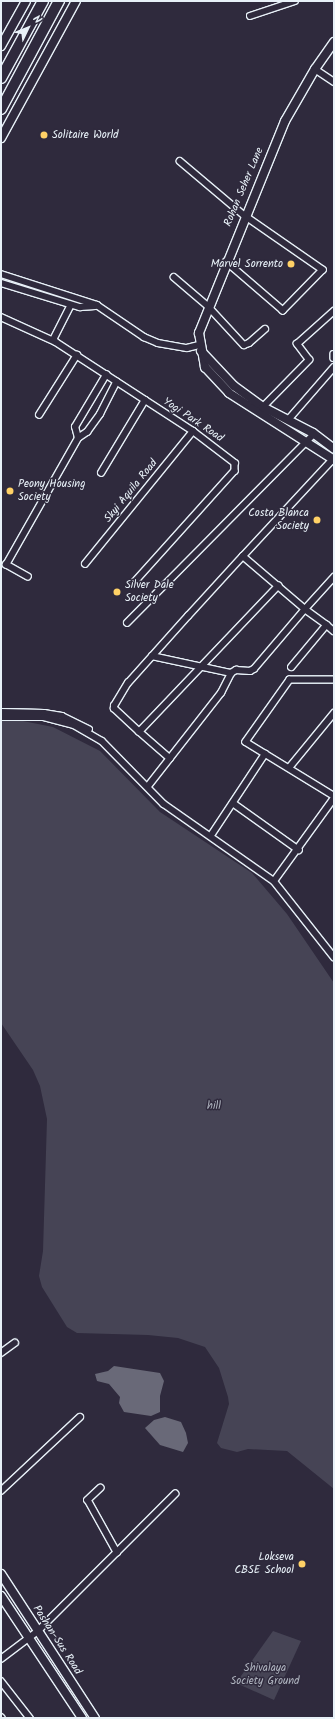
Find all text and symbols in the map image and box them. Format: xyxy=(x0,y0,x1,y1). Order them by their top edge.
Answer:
north arrow xyxy=(8,8,48,48)
text: N xyxy=(28,11,46,28)
place label: Solitaire World xyxy=(52,128,119,142)
marker: Solitaire World xyxy=(39,130,49,140)
street label: Rohan Seher Lane xyxy=(221,146,267,228)
place label: Marvel Sorrento xyxy=(211,257,283,271)
marker: Marvel Sorrento xyxy=(286,259,296,269)
street label: Yogi Park Road xyxy=(160,395,226,445)
street label: Skyi Aquila Road xyxy=(102,457,160,525)
place label: Peony Housing Society xyxy=(18,478,85,504)
marker: Peony Housing Society xyxy=(5,486,15,496)
place label: Costa Blanca Society xyxy=(248,507,309,533)
marker: Costa Blanca Society xyxy=(312,515,322,525)
place label: Silver Dale Society xyxy=(125,579,174,605)
marker: Silver Dale Society xyxy=(112,587,122,597)
park label: hill xyxy=(207,1099,221,1113)
place label: Lokseva CBSE School xyxy=(234,1551,294,1577)
marker: Lokseva CBSE School xyxy=(297,1559,307,1569)
street label: Pashan-Sus Road xyxy=(30,1603,84,1677)
park label: Shivalaya Society Ground xyxy=(230,1662,300,1688)

